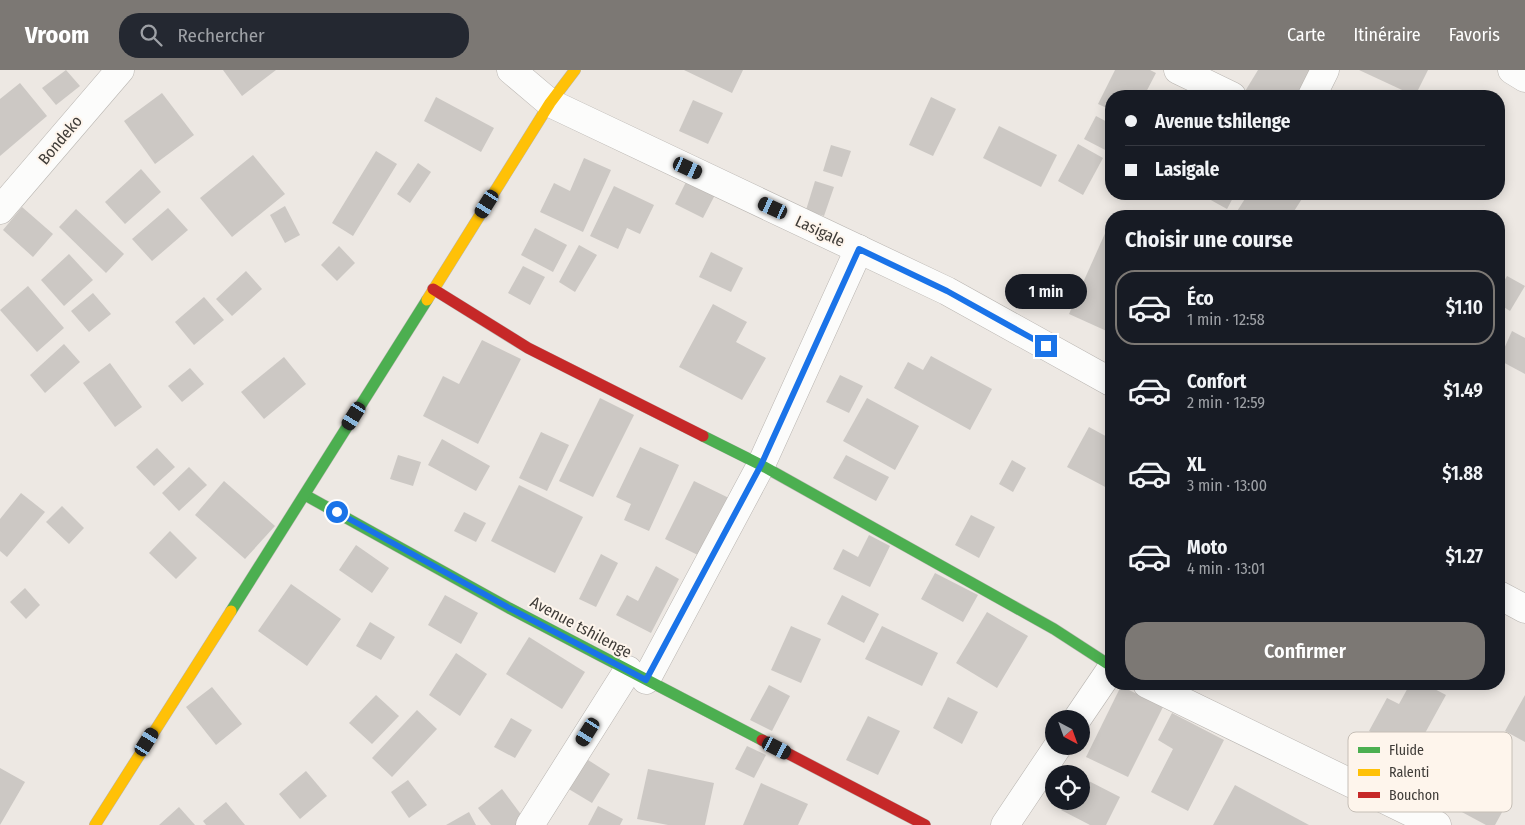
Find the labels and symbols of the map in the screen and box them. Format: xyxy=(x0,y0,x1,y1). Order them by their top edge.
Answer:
street label: Bondeko xyxy=(34,112,86,168)
car xyxy=(671,155,704,181)
car xyxy=(472,187,501,221)
car xyxy=(756,195,789,221)
street label: Lasigale xyxy=(792,211,848,251)
callout: 1 min xyxy=(1005,274,1087,308)
route end xyxy=(1035,335,1057,357)
car xyxy=(339,399,368,433)
route start xyxy=(326,501,348,523)
street label: Avenue tshilenge xyxy=(527,592,635,662)
north arrow xyxy=(1045,710,1090,755)
car xyxy=(573,715,602,749)
car xyxy=(132,725,161,759)
legend xyxy=(1348,732,1512,812)
car xyxy=(760,735,793,761)
text: Fluide xyxy=(1389,742,1424,759)
text: Ralenti xyxy=(1389,764,1429,781)
text: Bouchon xyxy=(1389,787,1439,804)

